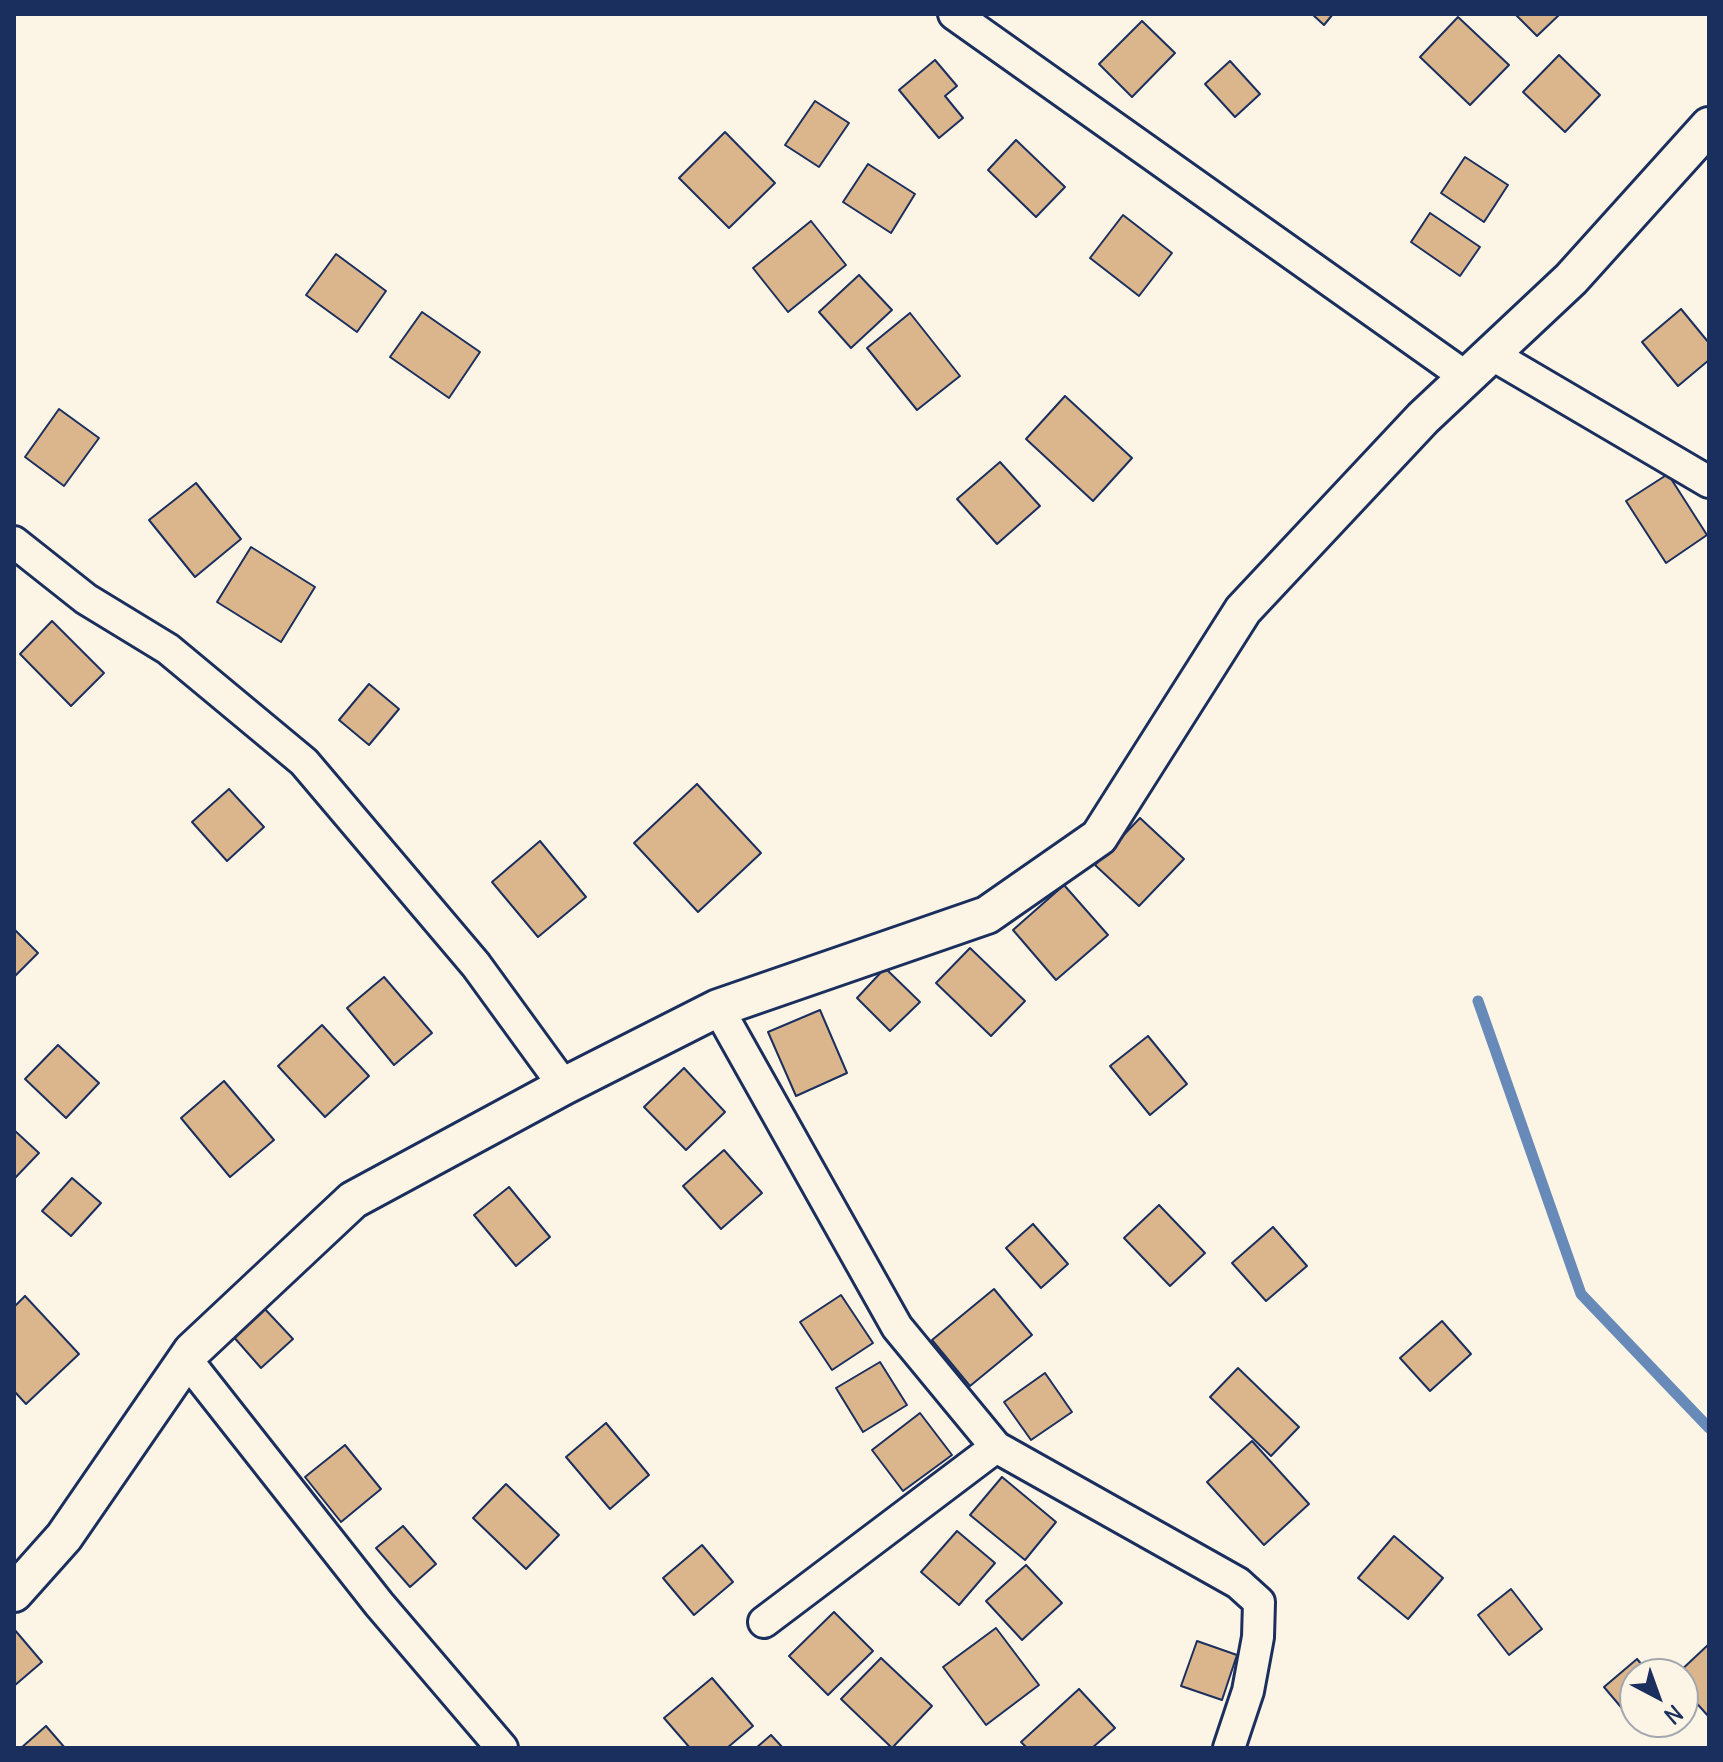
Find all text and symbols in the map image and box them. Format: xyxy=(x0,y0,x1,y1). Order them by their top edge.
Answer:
north arrow xyxy=(1619,1658,1699,1738)
text: N xyxy=(1659,1699,1688,1730)

